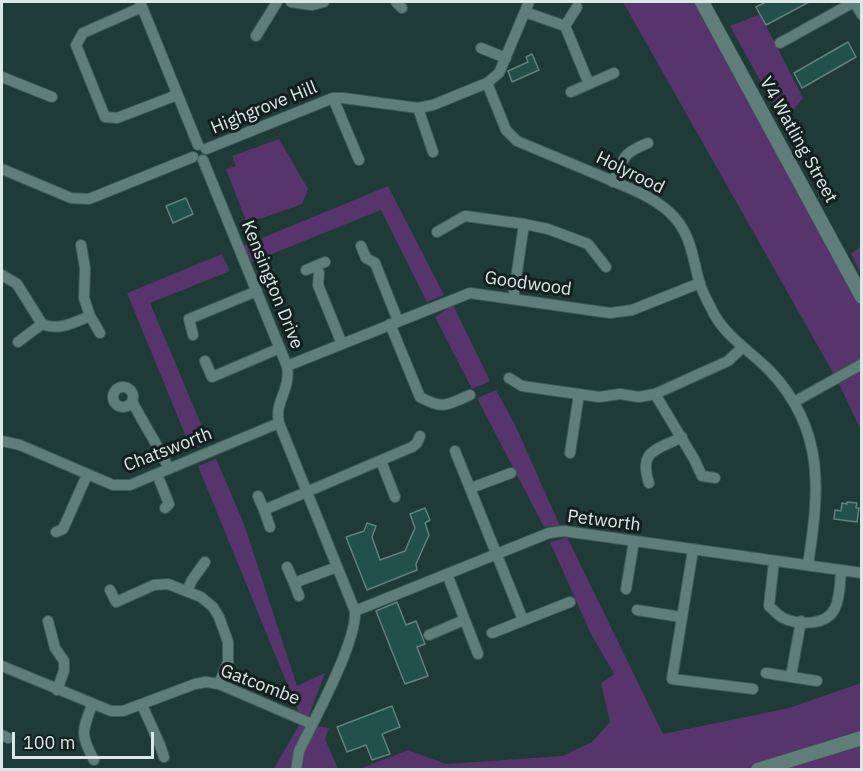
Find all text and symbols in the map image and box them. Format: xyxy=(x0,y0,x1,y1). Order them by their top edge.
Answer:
street label: V4 Watling Street xyxy=(754,73,842,207)
street label: Highgrove Hill xyxy=(208,77,320,139)
street label: Holyrood xyxy=(592,147,668,199)
street label: Kensington Drive xyxy=(236,218,308,352)
street label: Goodwood xyxy=(483,267,573,301)
street label: Chatsworth xyxy=(121,423,215,477)
street label: Petworth xyxy=(566,506,642,536)
street label: Gatcombe xyxy=(217,660,303,710)
scale bar xyxy=(15,720,158,758)
text: 100 m xyxy=(23,731,75,754)

